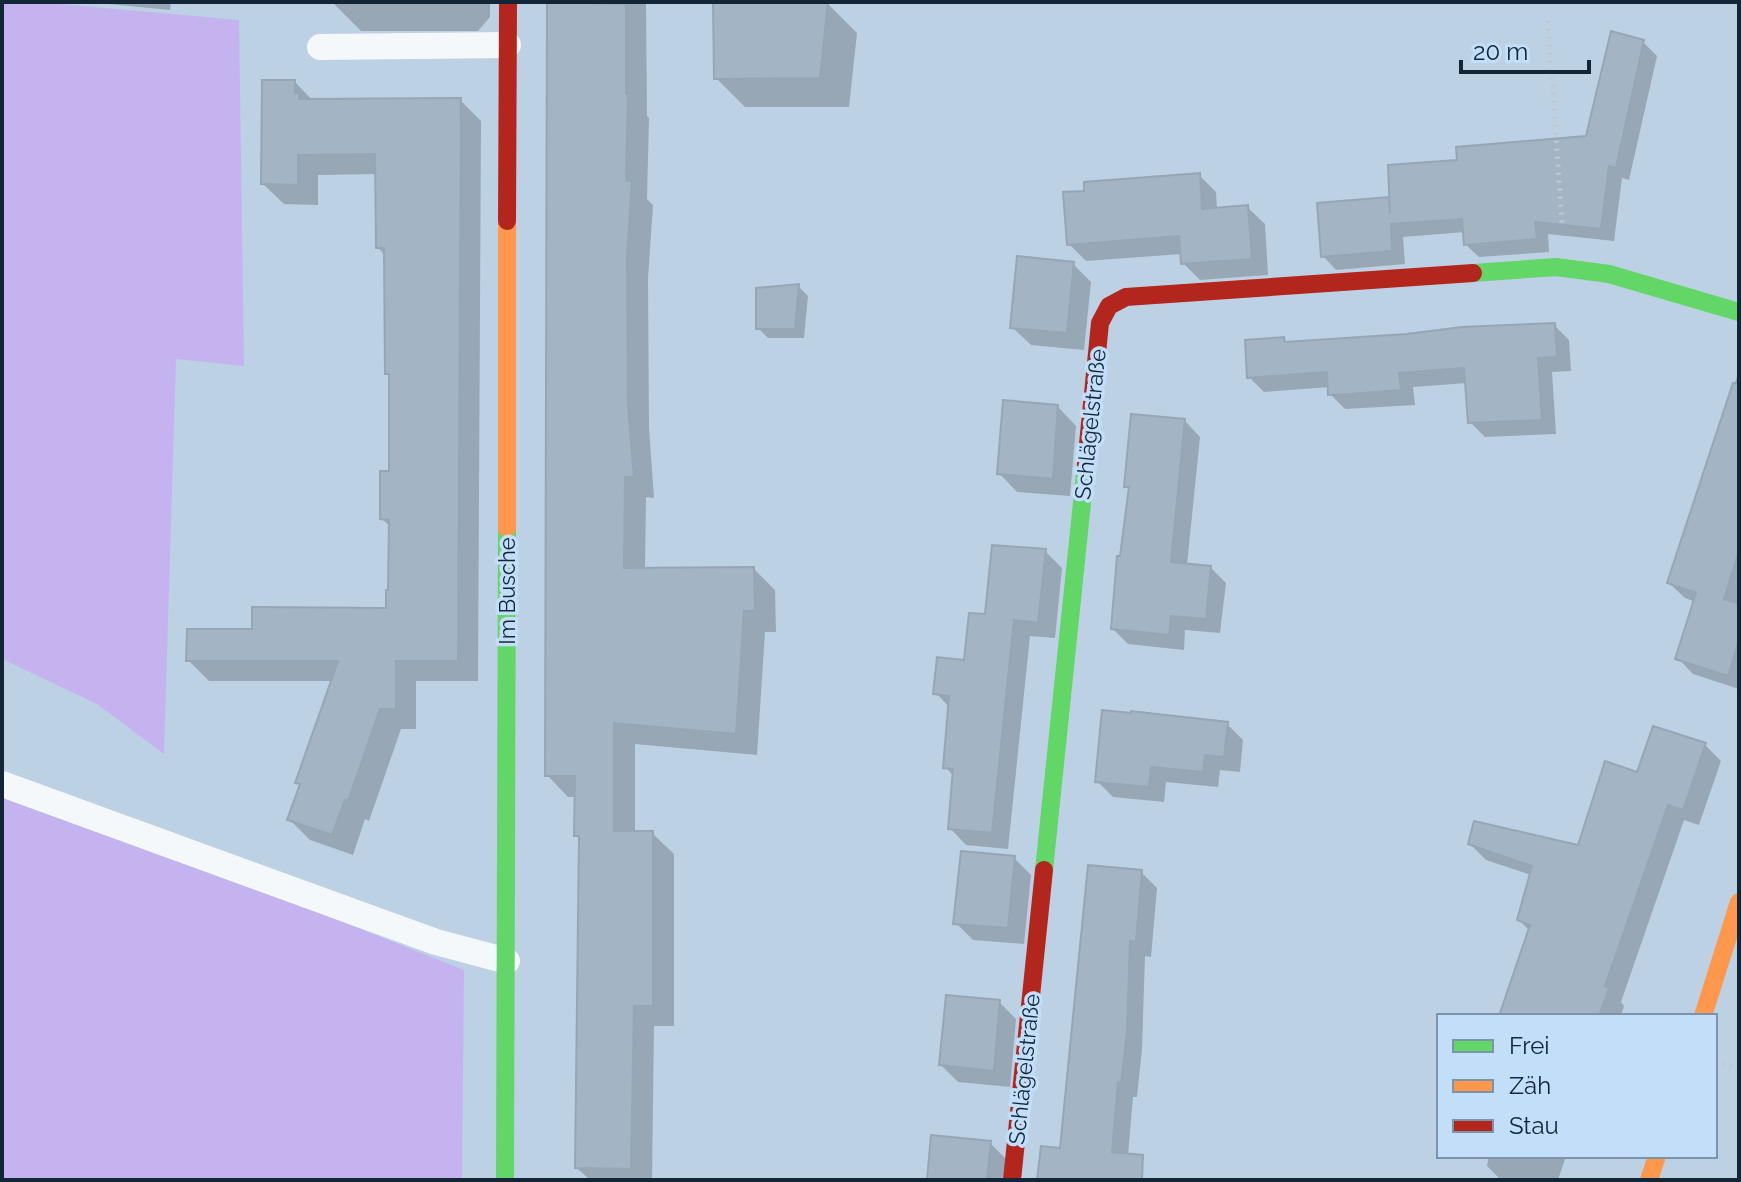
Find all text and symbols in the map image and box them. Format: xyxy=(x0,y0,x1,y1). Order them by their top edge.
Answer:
scale bar xyxy=(1461,24,1589,74)
text: 20 m xyxy=(1473,37,1528,66)
street label: Schlägelstraße xyxy=(1069,347,1111,501)
street label: Im Busche xyxy=(494,537,520,645)
street label: Schlägelstraße xyxy=(1003,992,1045,1146)
legend xyxy=(1437,1014,1717,1158)
text: Frei xyxy=(1509,1031,1550,1060)
text: Zäh xyxy=(1509,1071,1551,1100)
text: Stau xyxy=(1509,1111,1559,1140)

